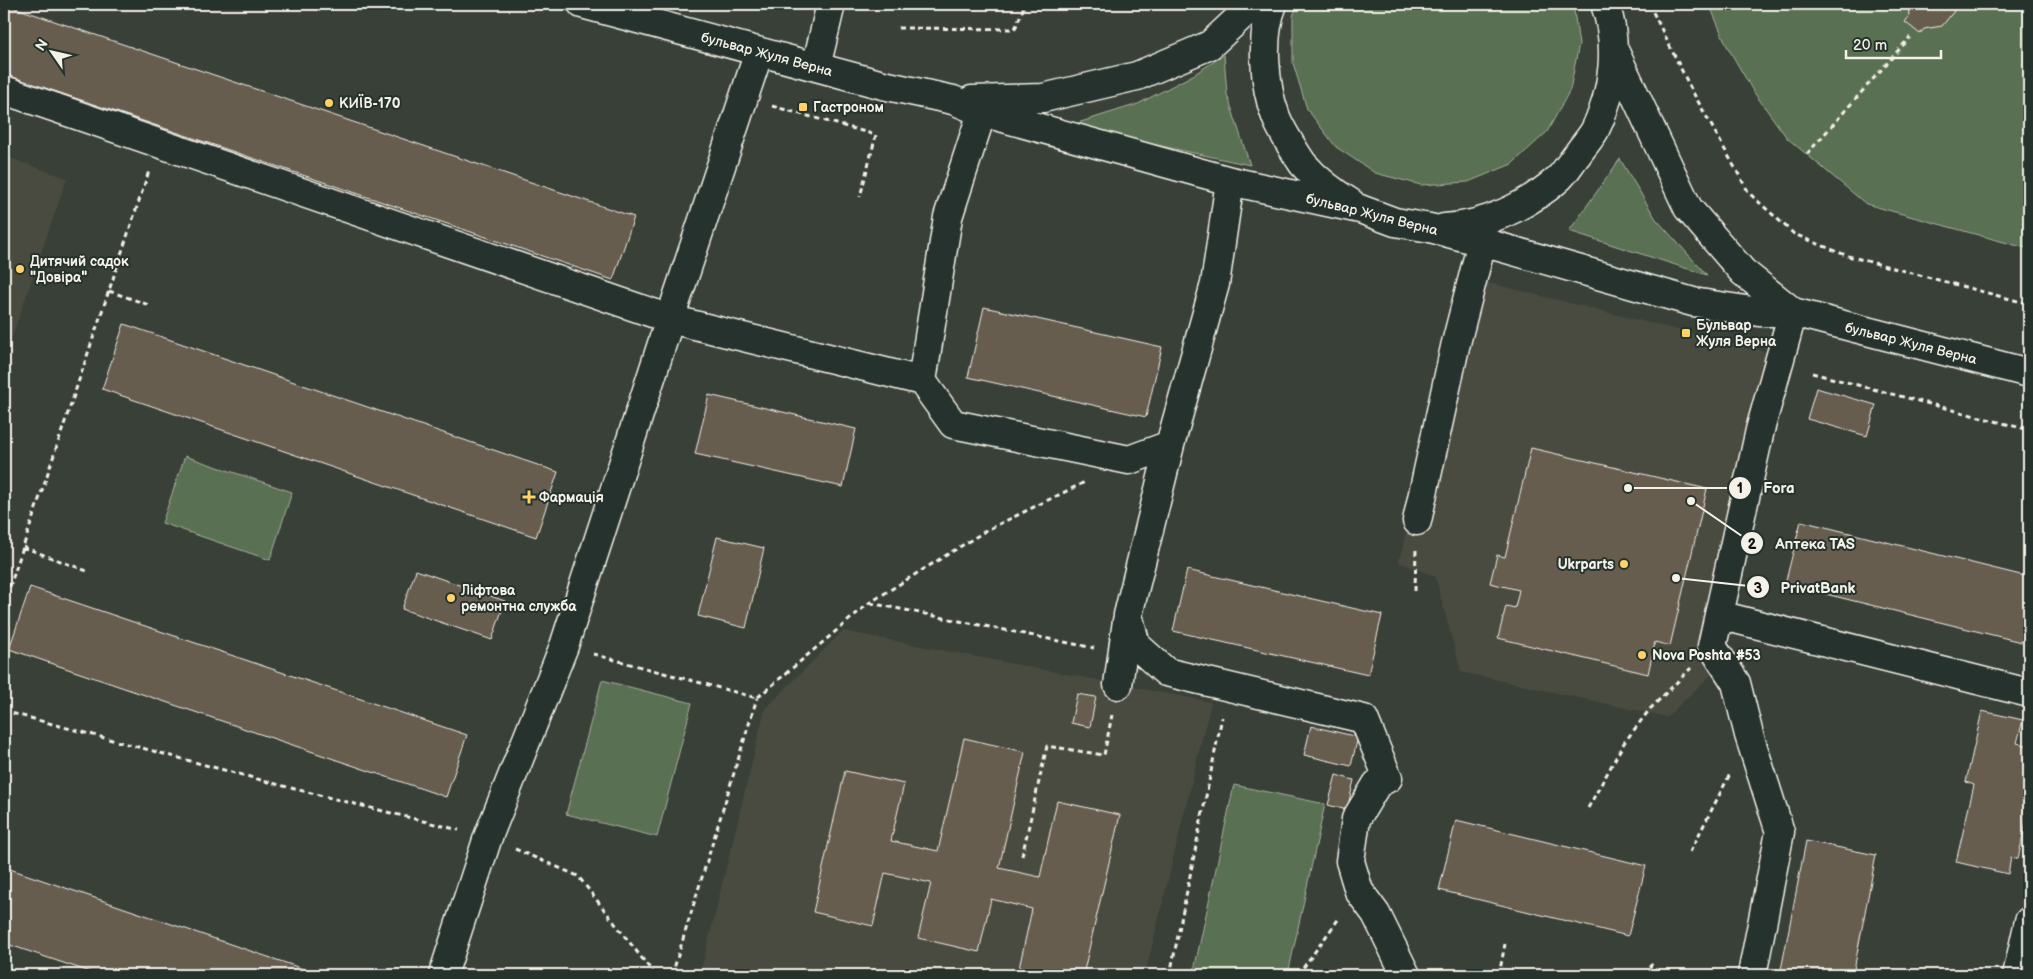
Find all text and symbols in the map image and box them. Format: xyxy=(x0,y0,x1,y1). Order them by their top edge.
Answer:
north arrow xyxy=(28,28,78,78)
scale bar xyxy=(1846,28,1940,60)
street label: бульвар Жуля Верна xyxy=(699,29,835,80)
text: N xyxy=(32,36,52,54)
text: 20 m xyxy=(1853,36,1887,55)
place label: КИЇВ-170 xyxy=(339,93,401,112)
marker: КИЇВ-170 xyxy=(323,97,335,109)
place label: Гастроном xyxy=(813,99,884,116)
marker: Гастроном xyxy=(797,101,809,113)
street label: бульвар Жуля Верна xyxy=(1304,190,1440,239)
place label: Дитячий садок "Довіра" xyxy=(30,253,129,286)
marker: Дитячий садок "Довіра" xyxy=(14,263,26,275)
place label: Бульвар Жуля Верна xyxy=(1696,317,1777,350)
street label: бульвар Жуля Верна xyxy=(1843,319,1979,368)
marker: Бульвар Жуля Верна xyxy=(1680,327,1692,339)
callout: Fora xyxy=(1728,473,1804,503)
text: 1 xyxy=(1737,479,1743,498)
text: Fora xyxy=(1763,479,1795,498)
place label: Фармація xyxy=(539,489,604,506)
marker: Фармація xyxy=(523,491,535,503)
callout: Аптека TAS xyxy=(1740,528,1864,558)
text: 2 xyxy=(1748,535,1757,554)
text: Аптека TAS xyxy=(1774,535,1855,554)
place label: Ukrparts xyxy=(1558,556,1614,573)
marker: Ukrparts xyxy=(1618,558,1630,570)
callout: PrivatBank xyxy=(1745,572,1865,602)
text: 3 xyxy=(1754,579,1763,598)
text: PrivatBank xyxy=(1781,579,1856,598)
place label: Ліфтова ремонтна служба xyxy=(460,582,577,615)
marker: Ліфтова ремонтна служба xyxy=(445,592,457,604)
place label: Nova Poshta #53 xyxy=(1652,647,1761,664)
marker: Nova Poshta #53 xyxy=(1636,649,1648,661)

